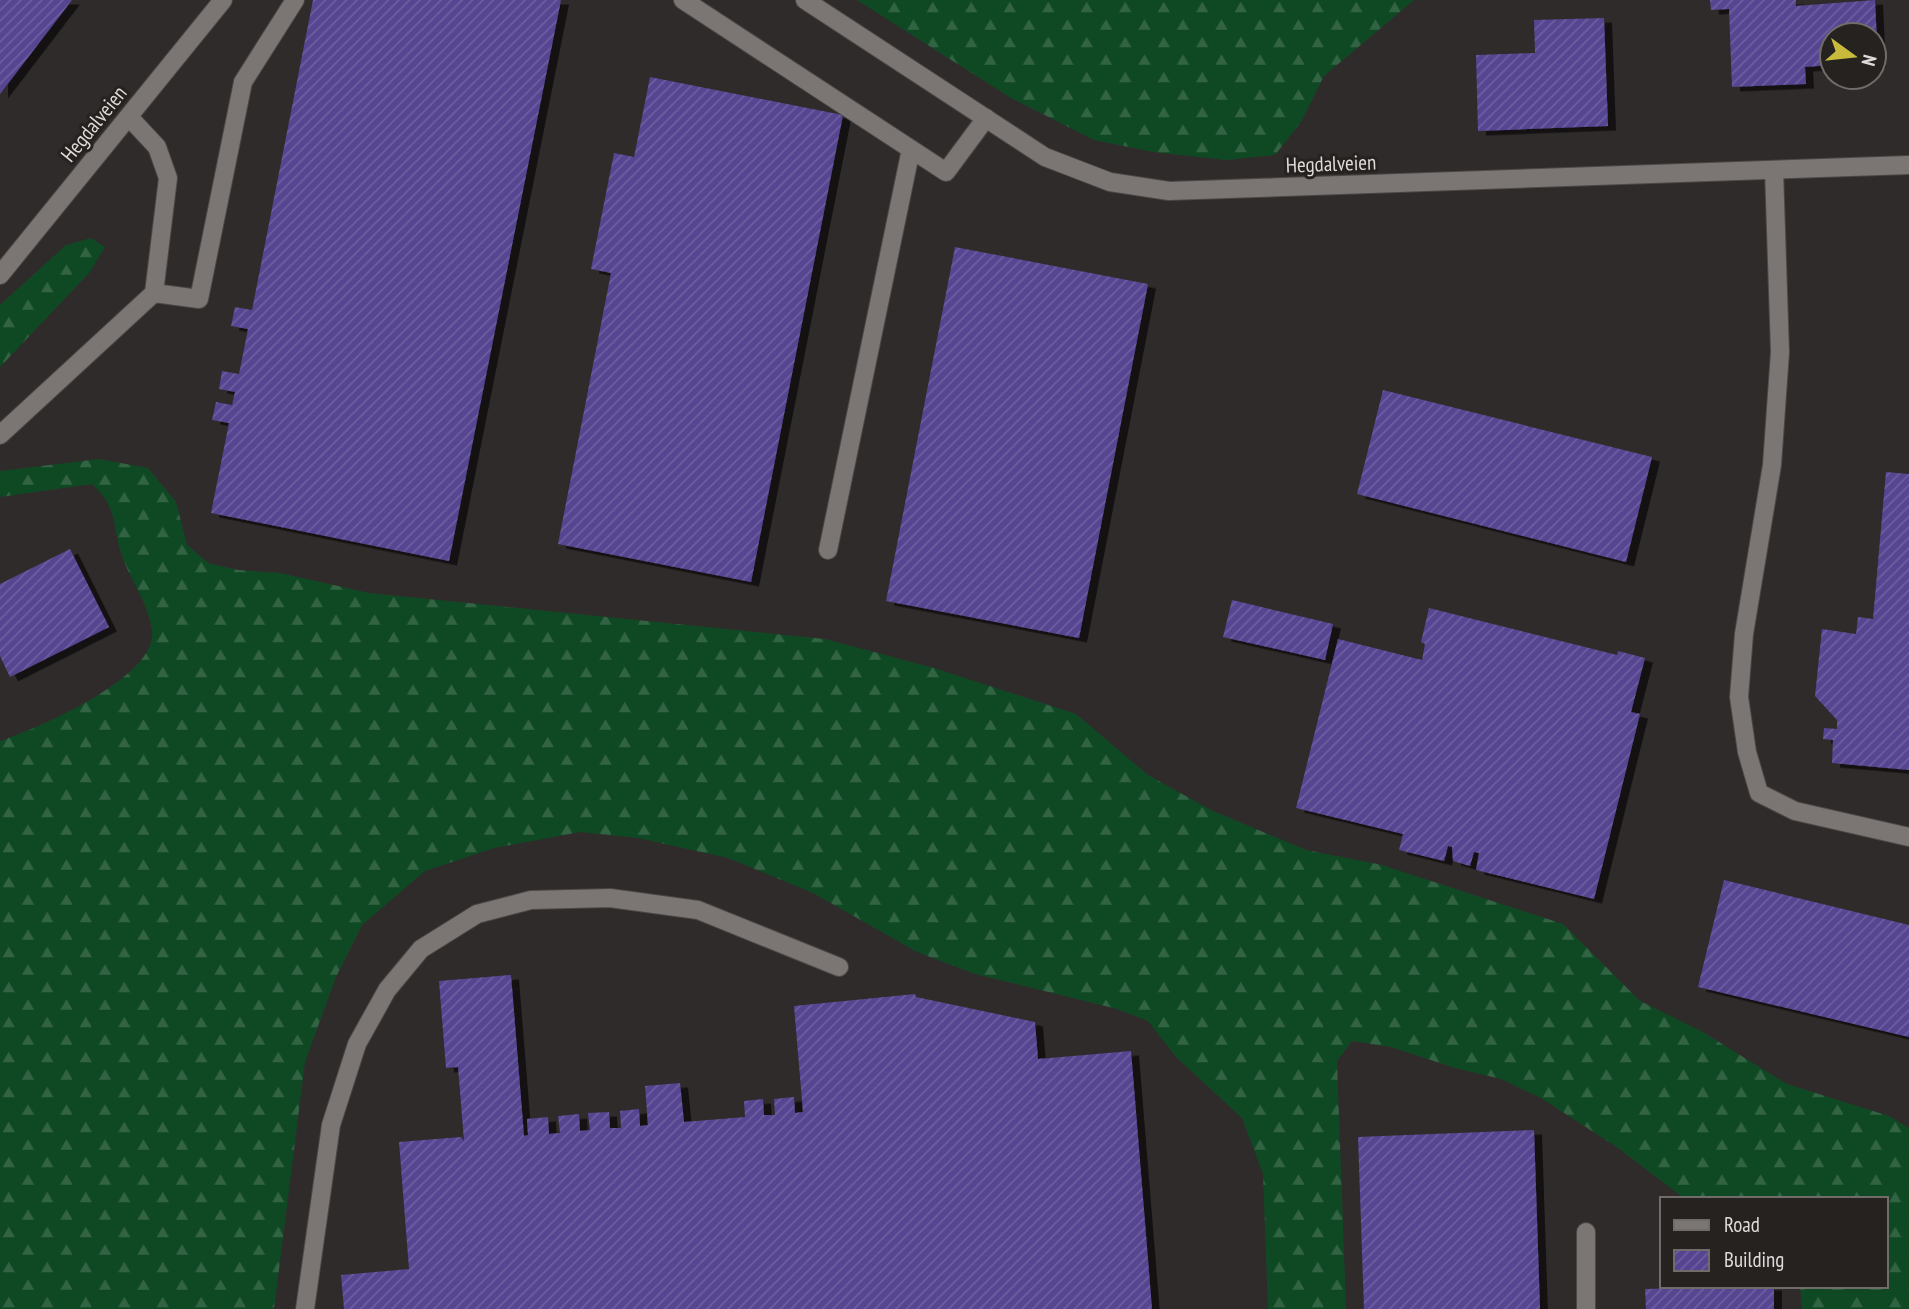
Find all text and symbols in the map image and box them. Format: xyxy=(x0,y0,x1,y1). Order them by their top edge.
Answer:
north arrow xyxy=(1818,21,1888,91)
text: N xyxy=(1857,52,1882,68)
street label: Hegdalveien xyxy=(55,80,133,167)
street label: Hegdalveien xyxy=(1285,148,1377,179)
legend xyxy=(1660,1197,1888,1288)
text: Road xyxy=(1724,1211,1760,1238)
text: Building xyxy=(1724,1246,1784,1273)

